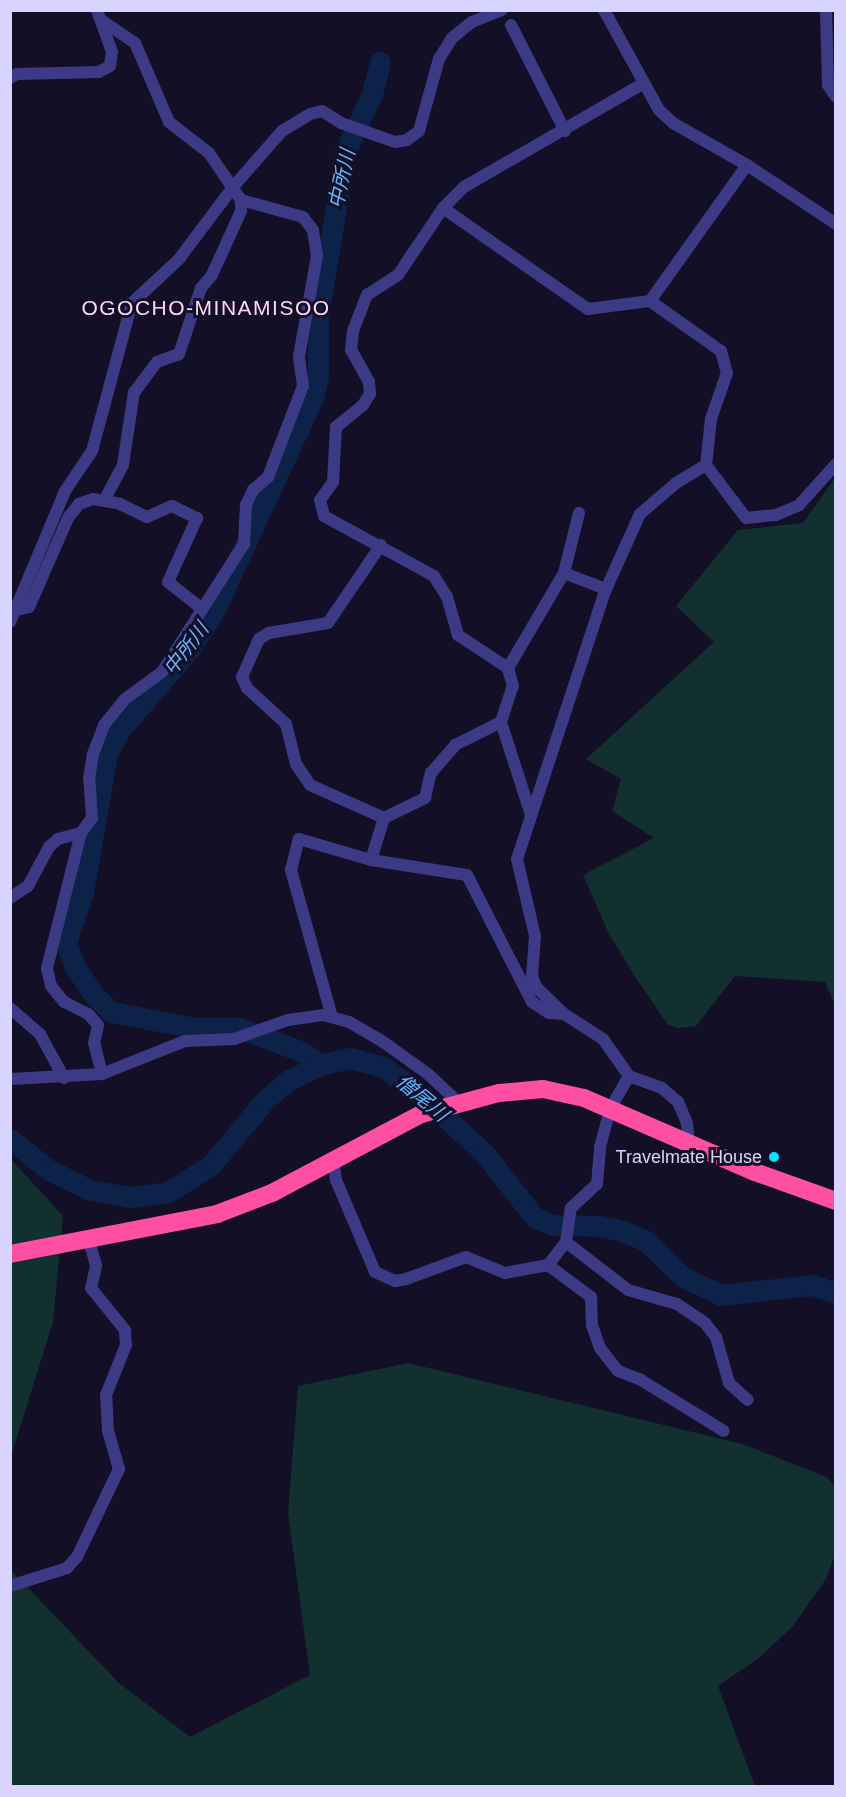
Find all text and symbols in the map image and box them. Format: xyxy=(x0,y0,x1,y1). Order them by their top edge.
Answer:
water label: 中所川 xyxy=(324,147,360,211)
district label: OGOCHO-MINAMISOO xyxy=(81,295,331,321)
water label: 中所川 xyxy=(158,618,214,680)
water label: 僧尾川 xyxy=(391,1070,453,1126)
place label: Travelmate House xyxy=(616,1146,762,1168)
marker: Travelmate House xyxy=(767,1150,781,1164)

